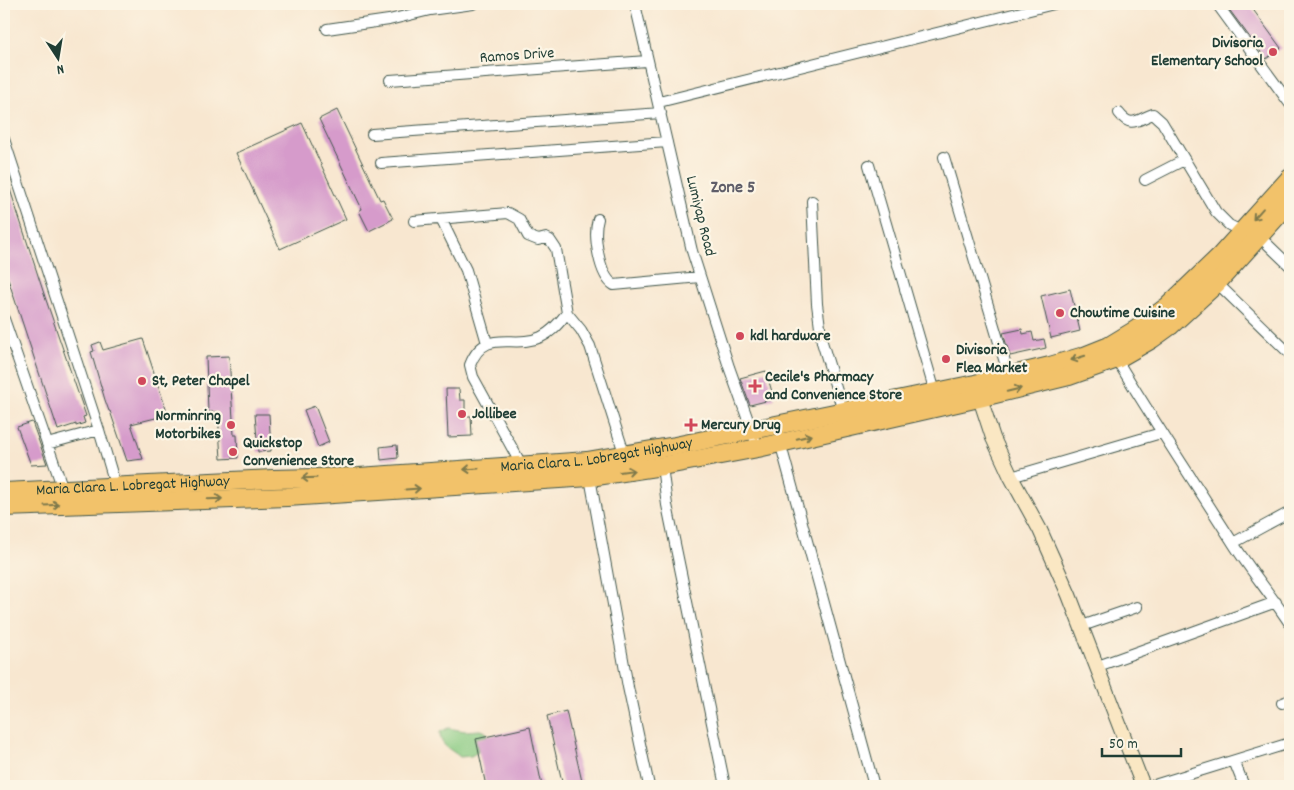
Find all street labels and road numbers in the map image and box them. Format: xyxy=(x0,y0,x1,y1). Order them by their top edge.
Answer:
street label: Ramos Drive xyxy=(479,42,555,70)
street label: Lumiyap Road xyxy=(679,173,721,259)
street label: Maria Clara L. Lobregat Highway xyxy=(500,431,695,479)
street label: Maria Clara L. Lobregat Highway xyxy=(36,470,231,502)

